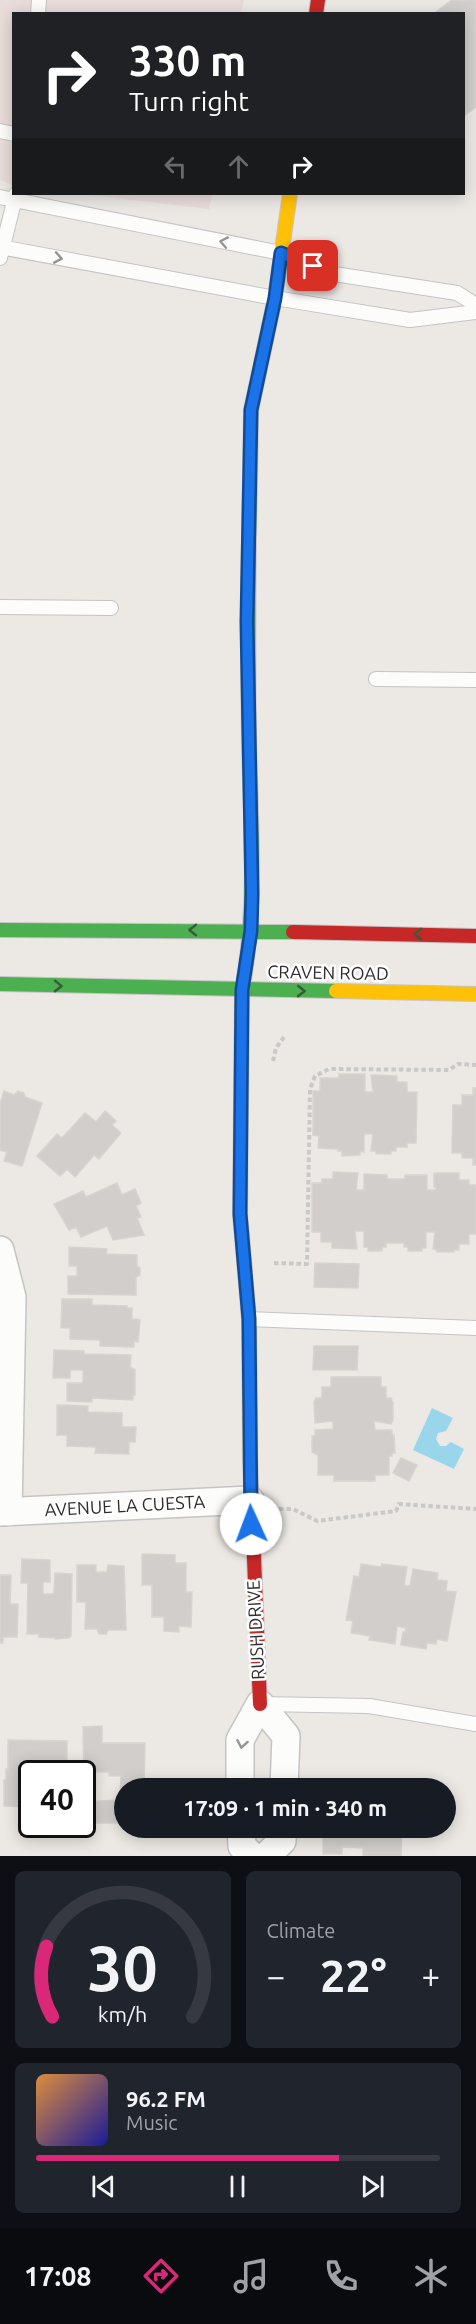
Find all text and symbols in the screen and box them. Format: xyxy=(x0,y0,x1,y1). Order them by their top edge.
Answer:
icon: right xyxy=(30,36,108,114)
text: 330 m xyxy=(129,37,246,84)
text: Turn right xyxy=(129,86,249,116)
icon: left xyxy=(159,150,192,183)
icon: ahead xyxy=(222,150,255,183)
icon: right xyxy=(285,150,318,183)
one-way arrow xyxy=(219,236,229,249)
pin xyxy=(287,240,338,291)
icon: arrive xyxy=(296,249,329,282)
one-way arrow xyxy=(52,251,62,264)
one-way arrow xyxy=(188,924,197,936)
one-way arrow xyxy=(413,928,422,941)
street label: CRAVEN ROAD xyxy=(267,961,389,983)
one-way arrow xyxy=(54,979,63,992)
one-way arrow xyxy=(296,985,305,997)
street label: AVENUE LA CUESTA xyxy=(44,1491,206,1519)
position arrow xyxy=(219,1492,283,1556)
street label: RUSH DRIVE xyxy=(242,1580,268,1680)
one-way arrow xyxy=(236,1739,248,1749)
speed limit sign: 40 xyxy=(18,1760,96,1838)
text: 17:09 · 1 min · 340 m xyxy=(183,1795,387,1820)
text: Climate xyxy=(267,1919,335,1942)
text: 30 xyxy=(88,1933,158,2003)
text: 22° xyxy=(320,1950,387,2001)
text: − xyxy=(267,1957,285,1994)
text: + xyxy=(421,1957,440,1994)
text: km/h xyxy=(98,2002,147,2026)
text: 96.2 FM xyxy=(126,2086,206,2111)
text: Music xyxy=(126,2111,178,2134)
icon: previous xyxy=(87,2170,120,2203)
icon: pause xyxy=(221,2170,254,2203)
icon: next xyxy=(356,2170,389,2203)
icon: directions xyxy=(140,2255,182,2297)
icon: music xyxy=(230,2255,272,2297)
icon: phone xyxy=(320,2255,362,2297)
icon: climate xyxy=(410,2255,452,2297)
text: 17:08 xyxy=(24,2261,92,2291)

